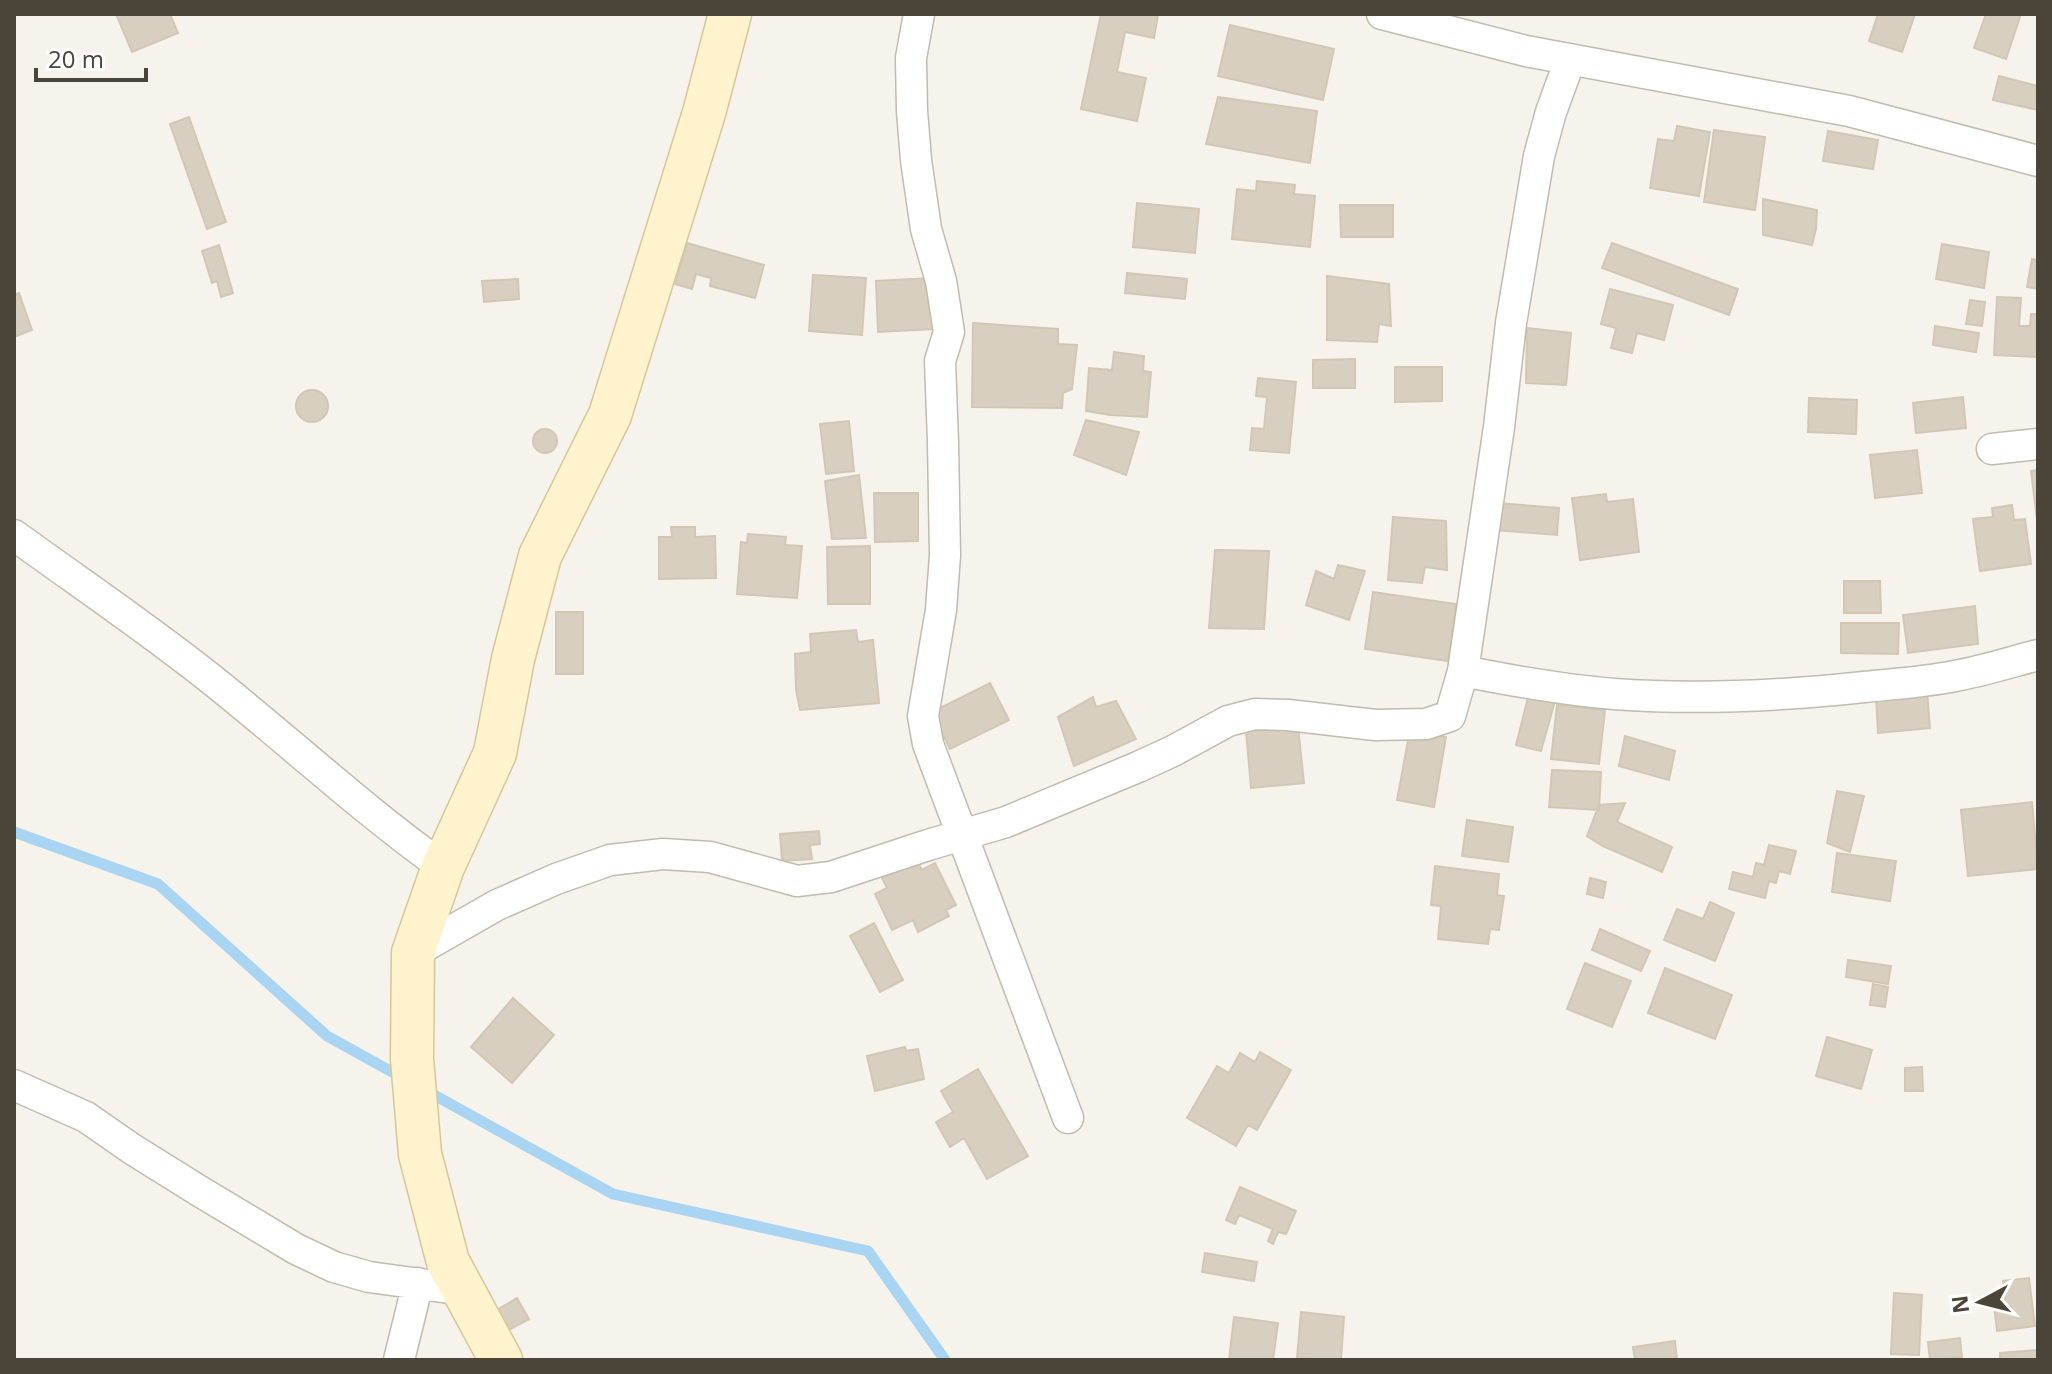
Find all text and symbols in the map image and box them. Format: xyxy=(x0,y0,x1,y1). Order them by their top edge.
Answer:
scale bar xyxy=(36,32,146,82)
text: 20 m xyxy=(48,42,104,75)
north arrow xyxy=(1940,1262,2020,1342)
text: N xyxy=(1943,1294,1975,1315)

